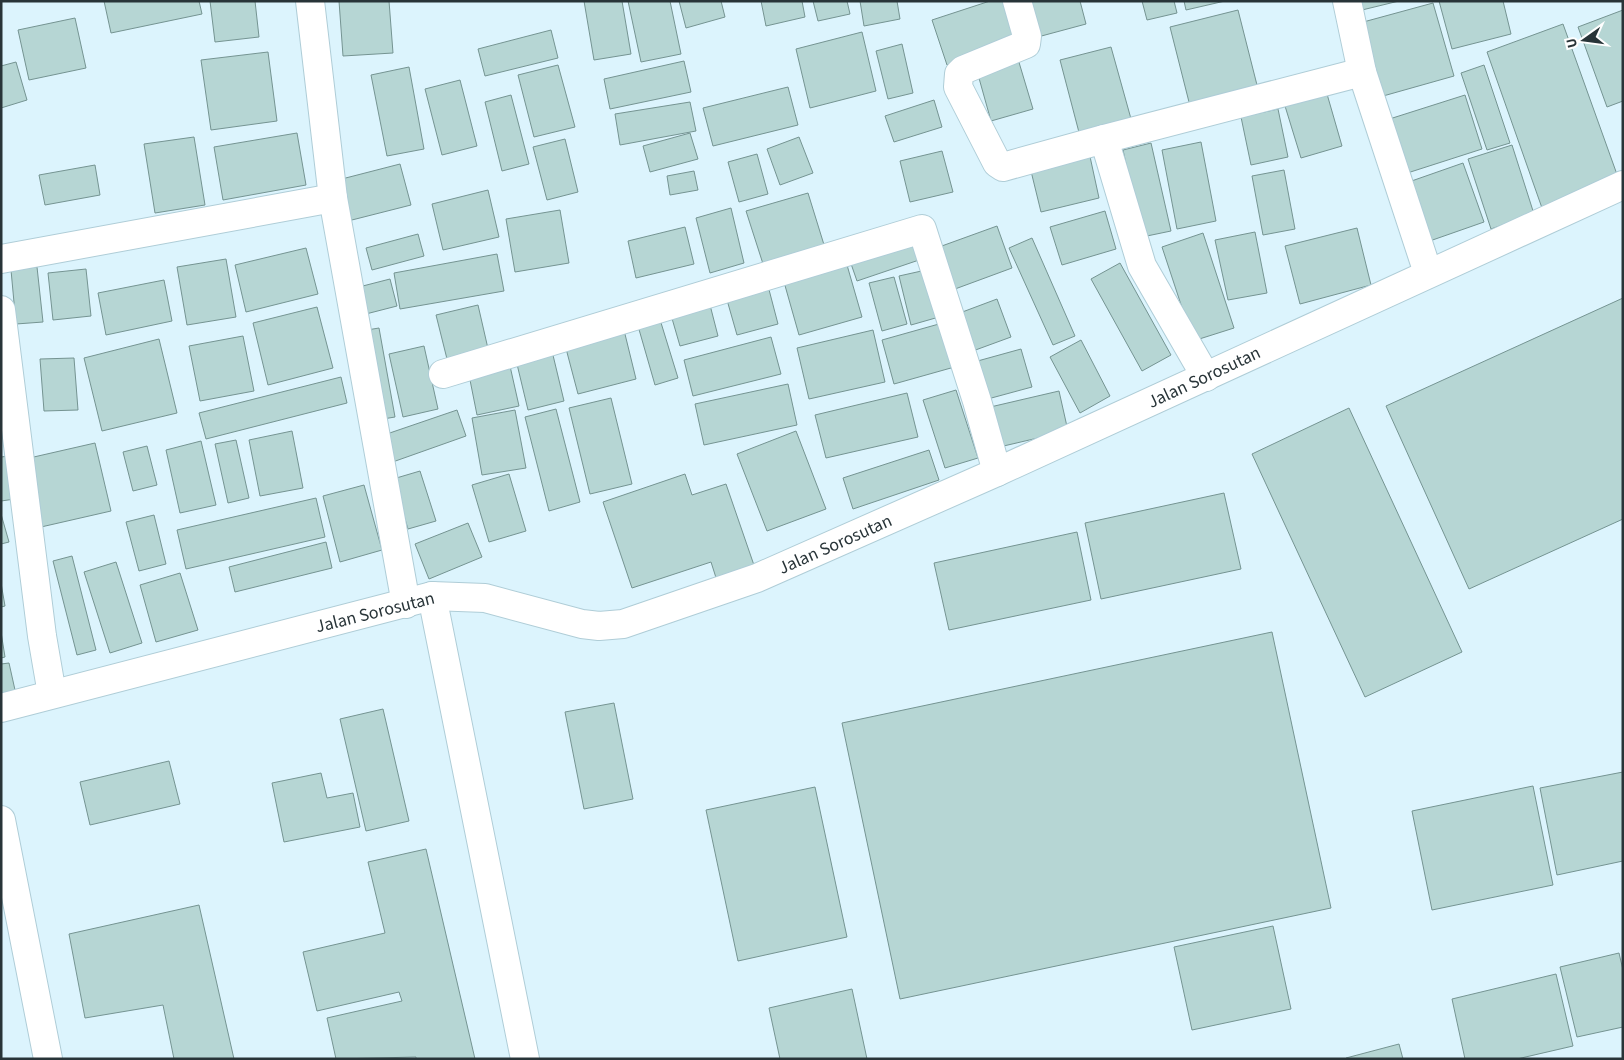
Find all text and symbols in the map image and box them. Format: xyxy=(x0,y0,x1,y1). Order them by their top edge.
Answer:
north arrow xyxy=(1559,15,1609,65)
text: U xyxy=(1562,36,1583,50)
street label: Jalan Sorosutan xyxy=(1144,340,1265,415)
street label: Jalan Sorosutan xyxy=(774,508,896,581)
street label: Jalan Sorosutan xyxy=(313,586,437,639)

